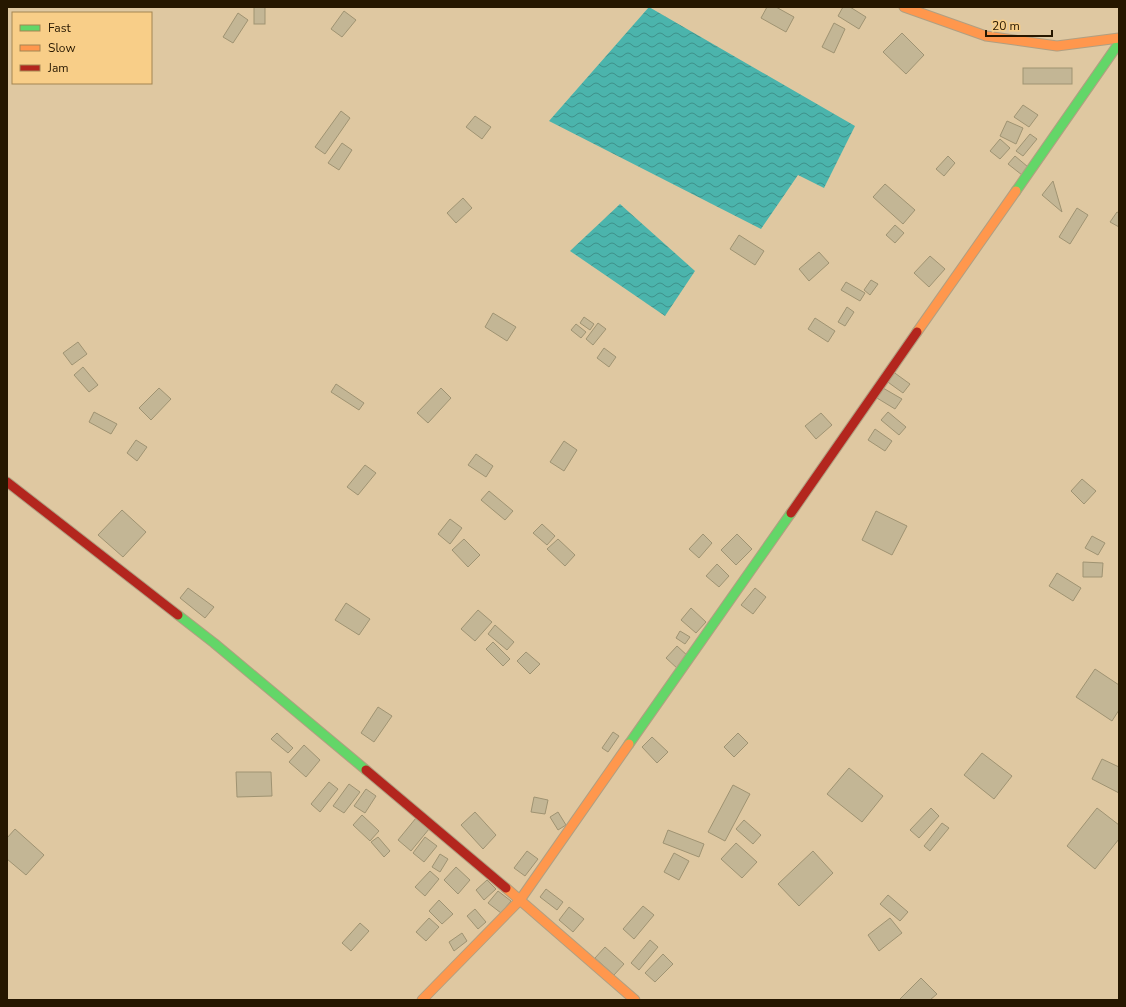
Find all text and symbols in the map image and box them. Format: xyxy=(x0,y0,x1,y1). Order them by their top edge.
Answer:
legend xyxy=(12,12,152,84)
scale bar xyxy=(986,12,1052,38)
text: 20 m xyxy=(992,18,1020,34)
text: Fast xyxy=(48,20,71,36)
text: Slow xyxy=(48,40,76,56)
text: Jam xyxy=(47,60,69,76)

